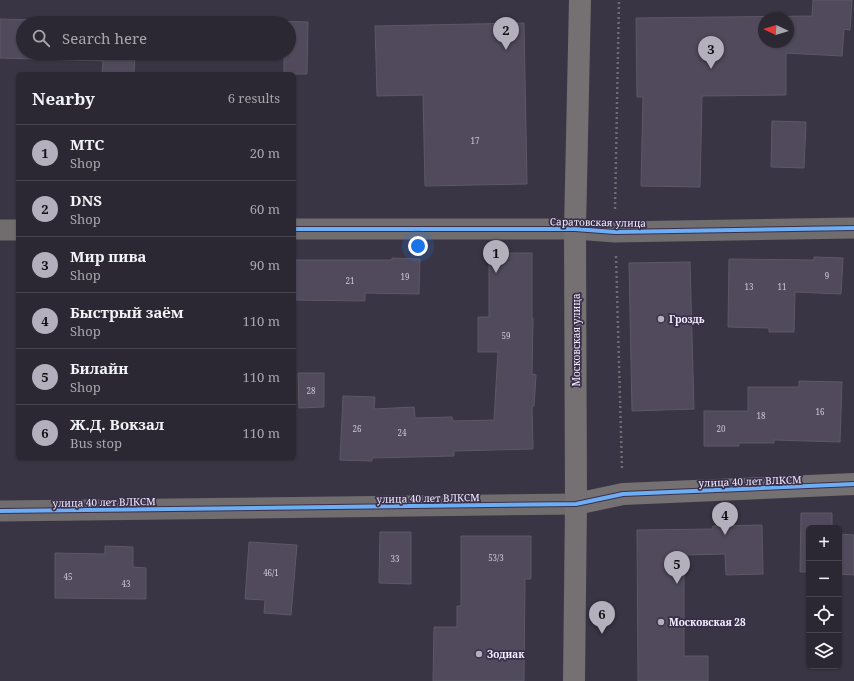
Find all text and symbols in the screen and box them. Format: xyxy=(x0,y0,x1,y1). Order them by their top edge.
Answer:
north arrow xyxy=(758,12,794,48)
search box xyxy=(16,16,296,60)
pin: 2 xyxy=(493,17,519,50)
icon: search xyxy=(30,27,52,49)
text: Search here xyxy=(62,28,147,48)
pin: 3 xyxy=(698,36,724,69)
text: Nearby xyxy=(32,87,95,110)
text: 6 results xyxy=(228,89,280,107)
text: МТС xyxy=(70,134,105,154)
house number: 17 xyxy=(471,135,480,146)
text: 1 xyxy=(41,144,49,162)
text: 20 m xyxy=(250,144,280,162)
text: Shop xyxy=(70,154,101,172)
text: DNS xyxy=(70,190,102,210)
text: 2 xyxy=(41,200,49,218)
text: 60 m xyxy=(250,200,280,218)
text: Shop xyxy=(70,210,101,228)
street label: Саратовская улица xyxy=(550,214,647,230)
your location xyxy=(408,236,428,256)
pin: 1 xyxy=(483,240,509,273)
text: Мир пива xyxy=(70,246,146,266)
text: 3 xyxy=(41,256,49,274)
text: 90 m xyxy=(250,256,280,274)
text: Shop xyxy=(70,266,101,284)
house number: 9 xyxy=(825,270,829,281)
house number: 19 xyxy=(401,271,409,282)
house number: 21 xyxy=(346,275,354,286)
house number: 13 xyxy=(745,281,754,292)
house number: 11 xyxy=(778,281,786,292)
street label: Московская улица xyxy=(569,293,583,387)
text: Быстрый заём xyxy=(70,302,184,322)
text: 4 xyxy=(41,312,49,330)
text: 110 m xyxy=(243,312,280,330)
place label: Гроздь xyxy=(669,312,705,326)
marker: Гроздь xyxy=(656,314,666,324)
text: Shop xyxy=(70,322,101,340)
house number: 59 xyxy=(502,330,510,341)
text: Билайн xyxy=(70,358,128,378)
text: 5 xyxy=(41,368,49,386)
text: 110 m xyxy=(243,368,280,386)
text: Shop xyxy=(70,378,101,396)
house number: 28 xyxy=(307,385,316,396)
house number: 16 xyxy=(816,406,825,417)
house number: 18 xyxy=(757,410,766,421)
text: Ж.Д. Вокзал xyxy=(70,414,164,434)
house number: 26 xyxy=(353,423,362,434)
house number: 20 xyxy=(717,423,726,434)
text: 6 xyxy=(41,424,49,442)
text: 110 m xyxy=(243,424,280,442)
house number: 24 xyxy=(398,427,407,438)
text: Bus stop xyxy=(70,434,122,452)
street label: улица 40 лет ВЛКСМ xyxy=(698,472,802,490)
street label: улица 40 лет ВЛКСМ xyxy=(376,490,480,506)
street label: улица 40 лет ВЛКСМ xyxy=(52,494,156,510)
pin: 4 xyxy=(712,502,738,535)
map controls xyxy=(806,525,842,669)
button: + xyxy=(806,525,842,561)
pin: 5 xyxy=(664,551,690,584)
house number: 53/3 xyxy=(488,552,504,563)
house number: 33 xyxy=(391,553,400,564)
button: − xyxy=(806,561,842,597)
house number: 46/1 xyxy=(263,567,279,578)
house number: 45 xyxy=(64,571,72,582)
house number: 43 xyxy=(122,578,131,589)
button: locate xyxy=(806,597,842,633)
pin: 6 xyxy=(589,601,615,634)
place label: Московская 28 xyxy=(669,615,746,629)
marker: Московская 28 xyxy=(656,617,666,627)
button: layers xyxy=(806,633,842,669)
place label: Зодиак xyxy=(487,647,525,661)
marker: Зодиак xyxy=(474,649,484,659)

